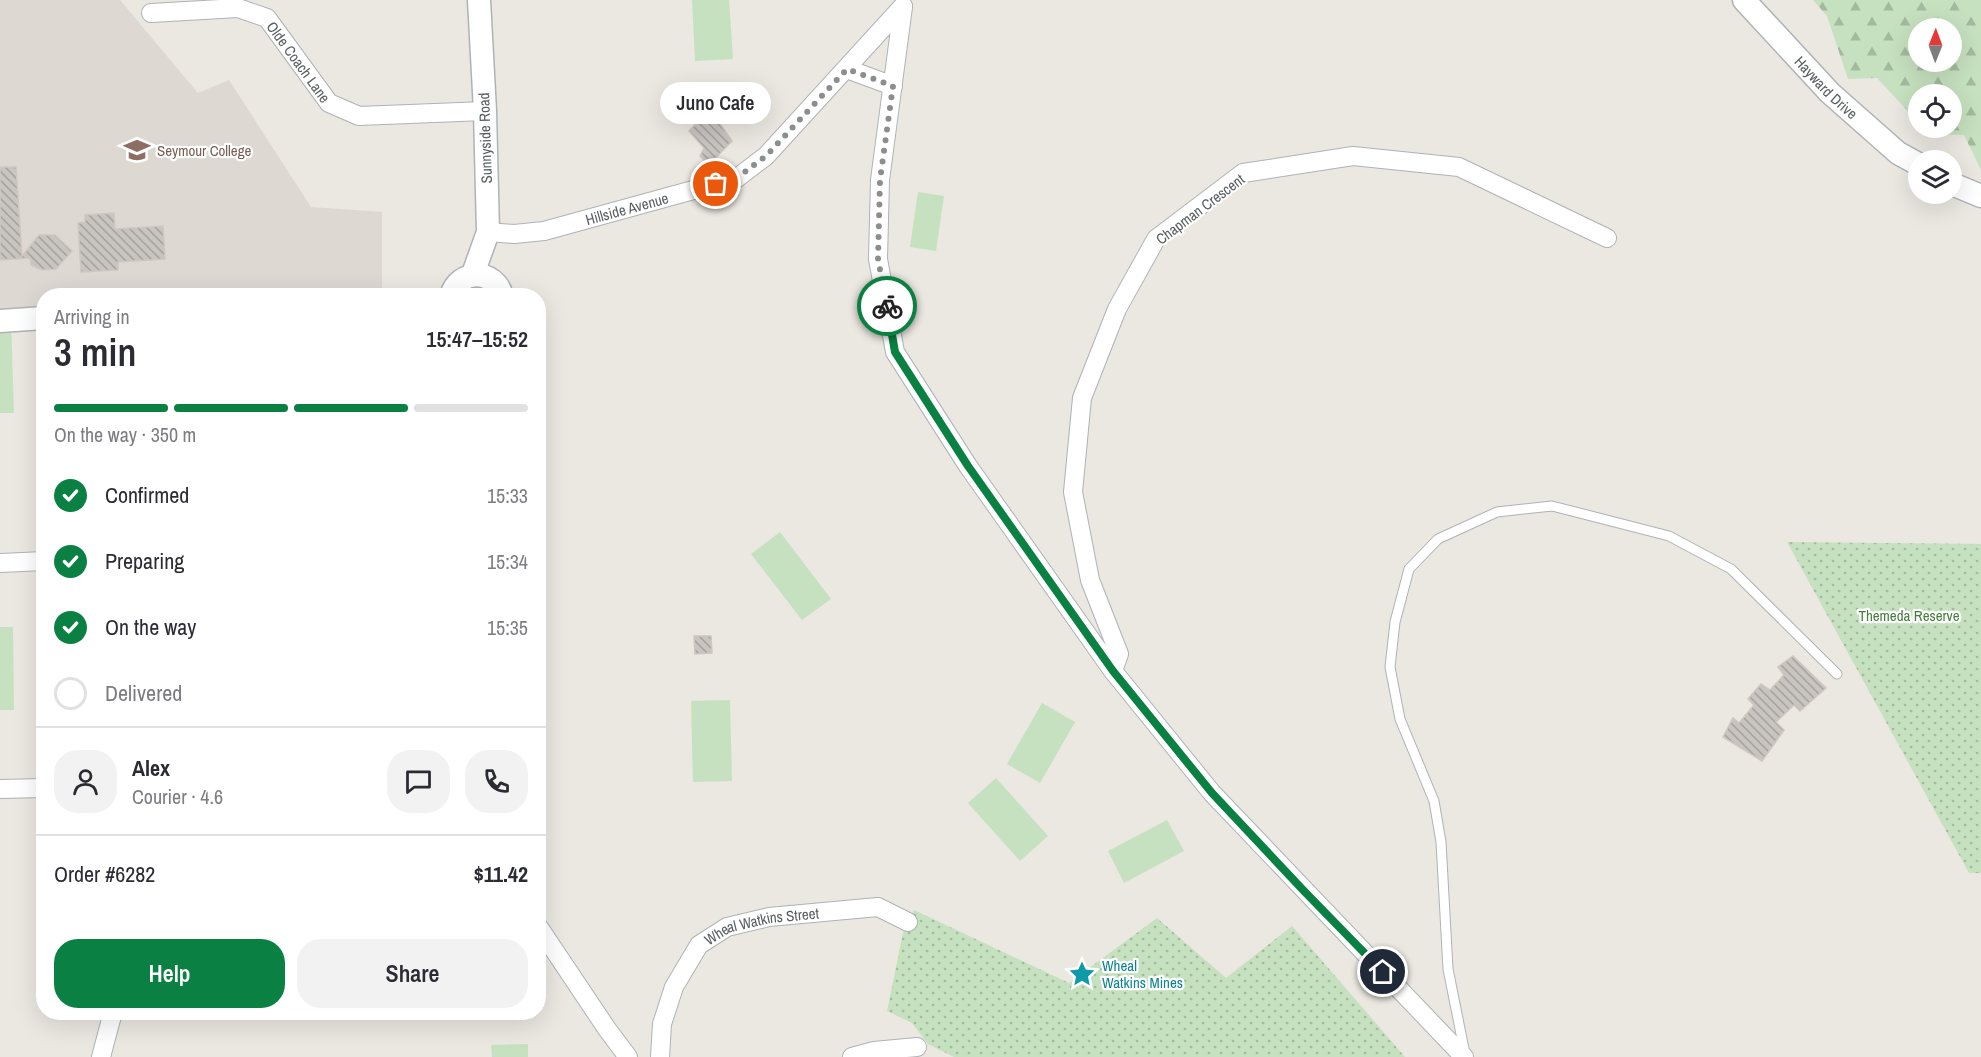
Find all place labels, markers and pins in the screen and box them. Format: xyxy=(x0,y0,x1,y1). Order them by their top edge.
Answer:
callout: Juno Cafe xyxy=(660,82,771,124)
school or university icon: Seymour College xyxy=(122,135,152,165)
place label: Seymour College xyxy=(157,140,251,161)
pin xyxy=(690,158,741,209)
pin xyxy=(1357,946,1408,997)
place label: Wheal Watkins Mines xyxy=(1102,955,1183,993)
place icon: Wheal Watkins Mines xyxy=(1067,959,1097,989)

